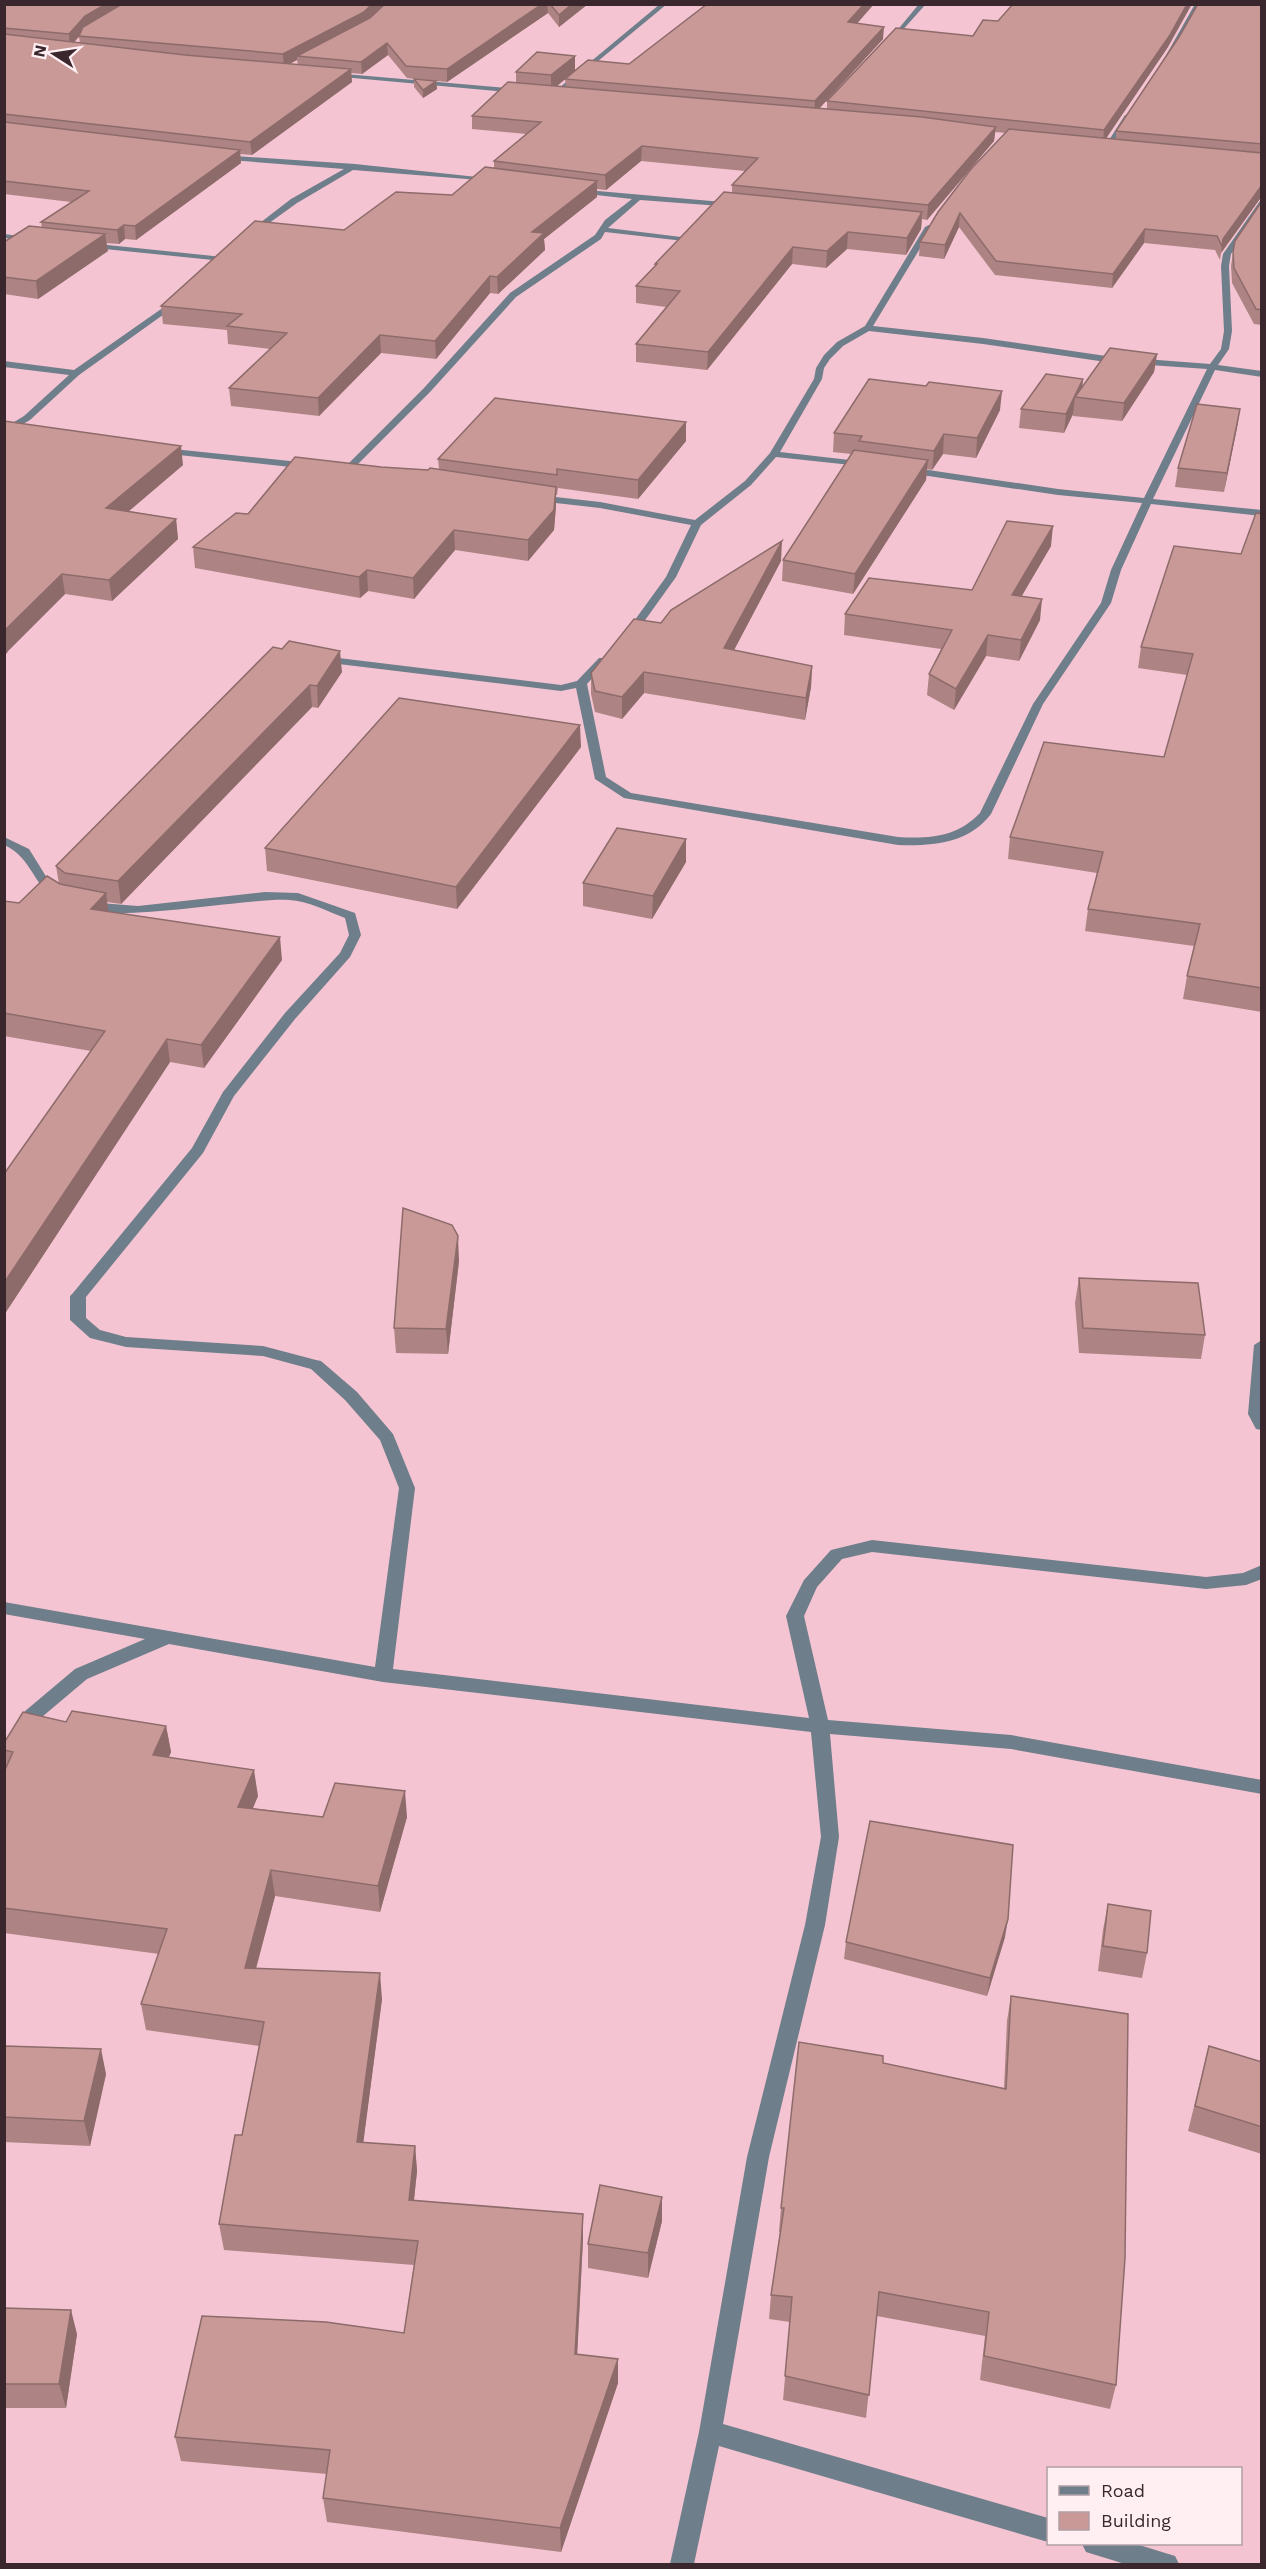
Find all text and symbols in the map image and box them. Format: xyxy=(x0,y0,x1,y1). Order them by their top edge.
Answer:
north arrow xyxy=(24,24,84,84)
text: N xyxy=(29,43,50,59)
legend xyxy=(1047,2467,1242,2545)
text: Road xyxy=(1101,2480,1145,2501)
text: Building xyxy=(1101,2510,1171,2531)

